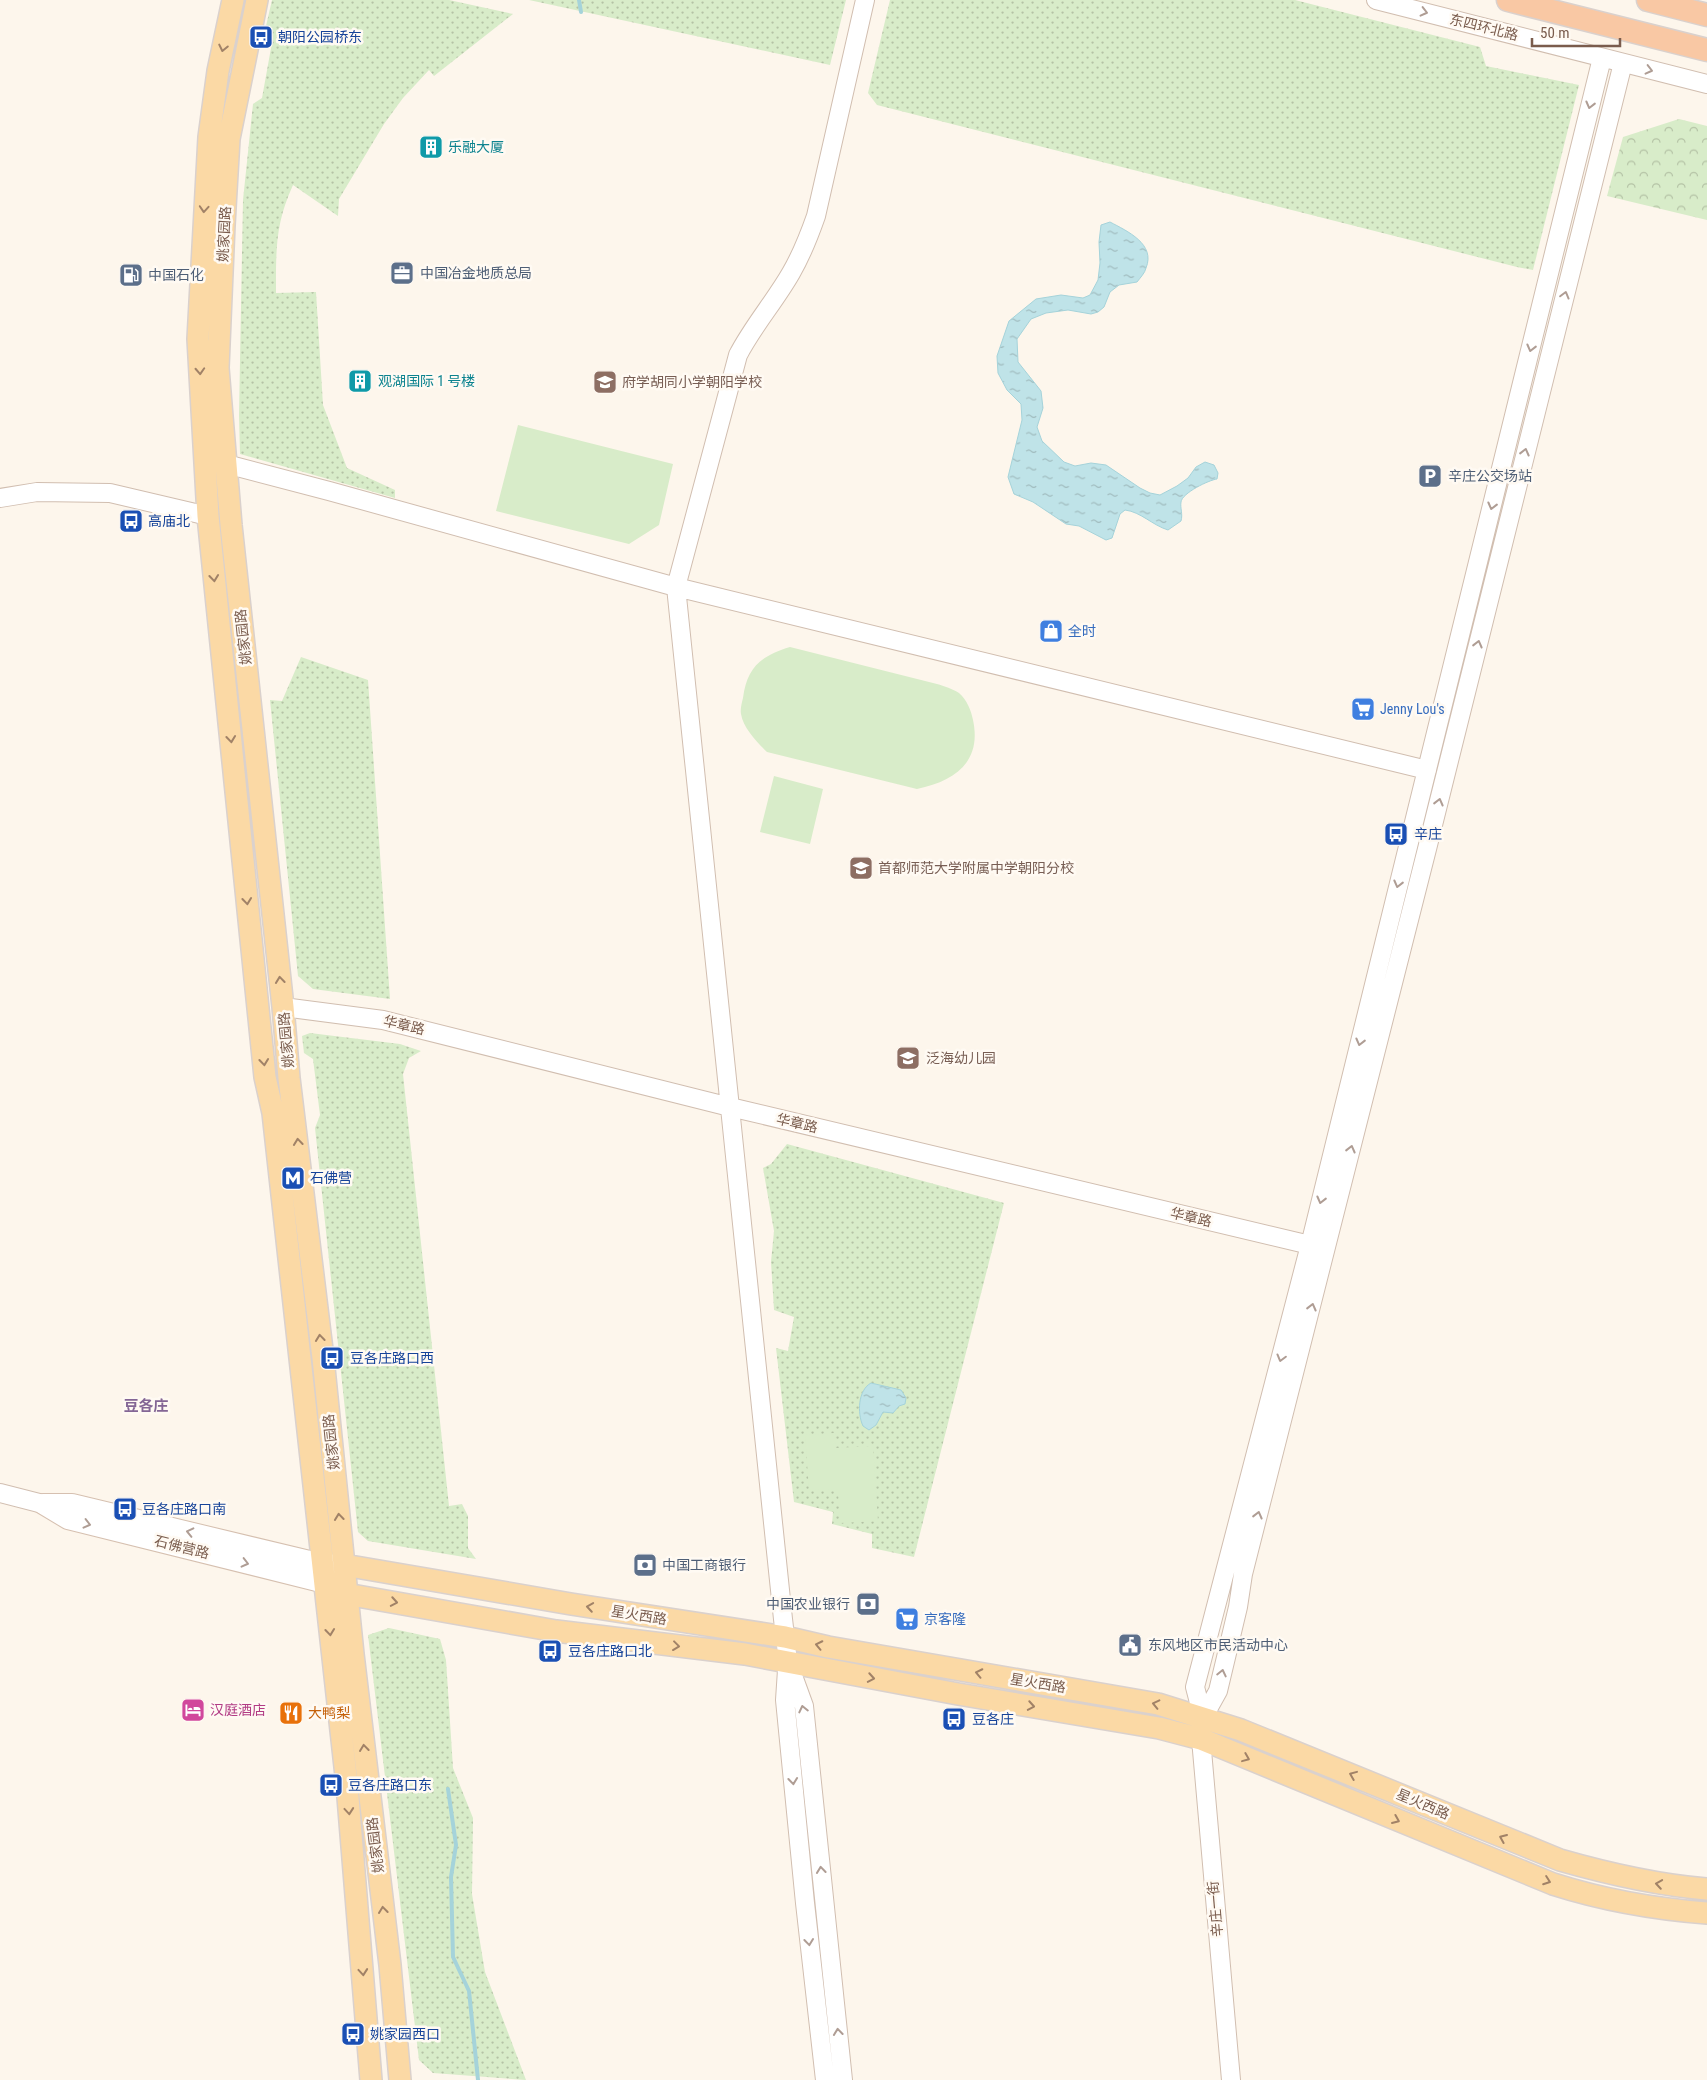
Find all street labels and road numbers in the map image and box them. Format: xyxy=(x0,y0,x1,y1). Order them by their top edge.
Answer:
street label: 东四环北路 xyxy=(1448,11,1520,43)
street label: 姚家园路 xyxy=(215,206,233,262)
street label: 姚家园路 xyxy=(232,608,254,666)
street label: 姚家园路 xyxy=(276,1011,296,1069)
street label: 华章路 xyxy=(382,1012,426,1038)
street label: 华章路 xyxy=(775,1110,819,1136)
street label: 华章路 xyxy=(1169,1204,1213,1230)
street label: 姚家园路 xyxy=(320,1413,342,1471)
street label: 石佛营路 xyxy=(153,1532,211,1562)
street label: 星火西路 xyxy=(610,1603,668,1627)
street label: 星火西路 xyxy=(1009,1671,1067,1695)
street label: 星火西路 xyxy=(1394,1786,1452,1822)
street label: 姚家园路 xyxy=(364,1816,386,1874)
street label: 辛庄一街 xyxy=(1205,1880,1225,1938)

